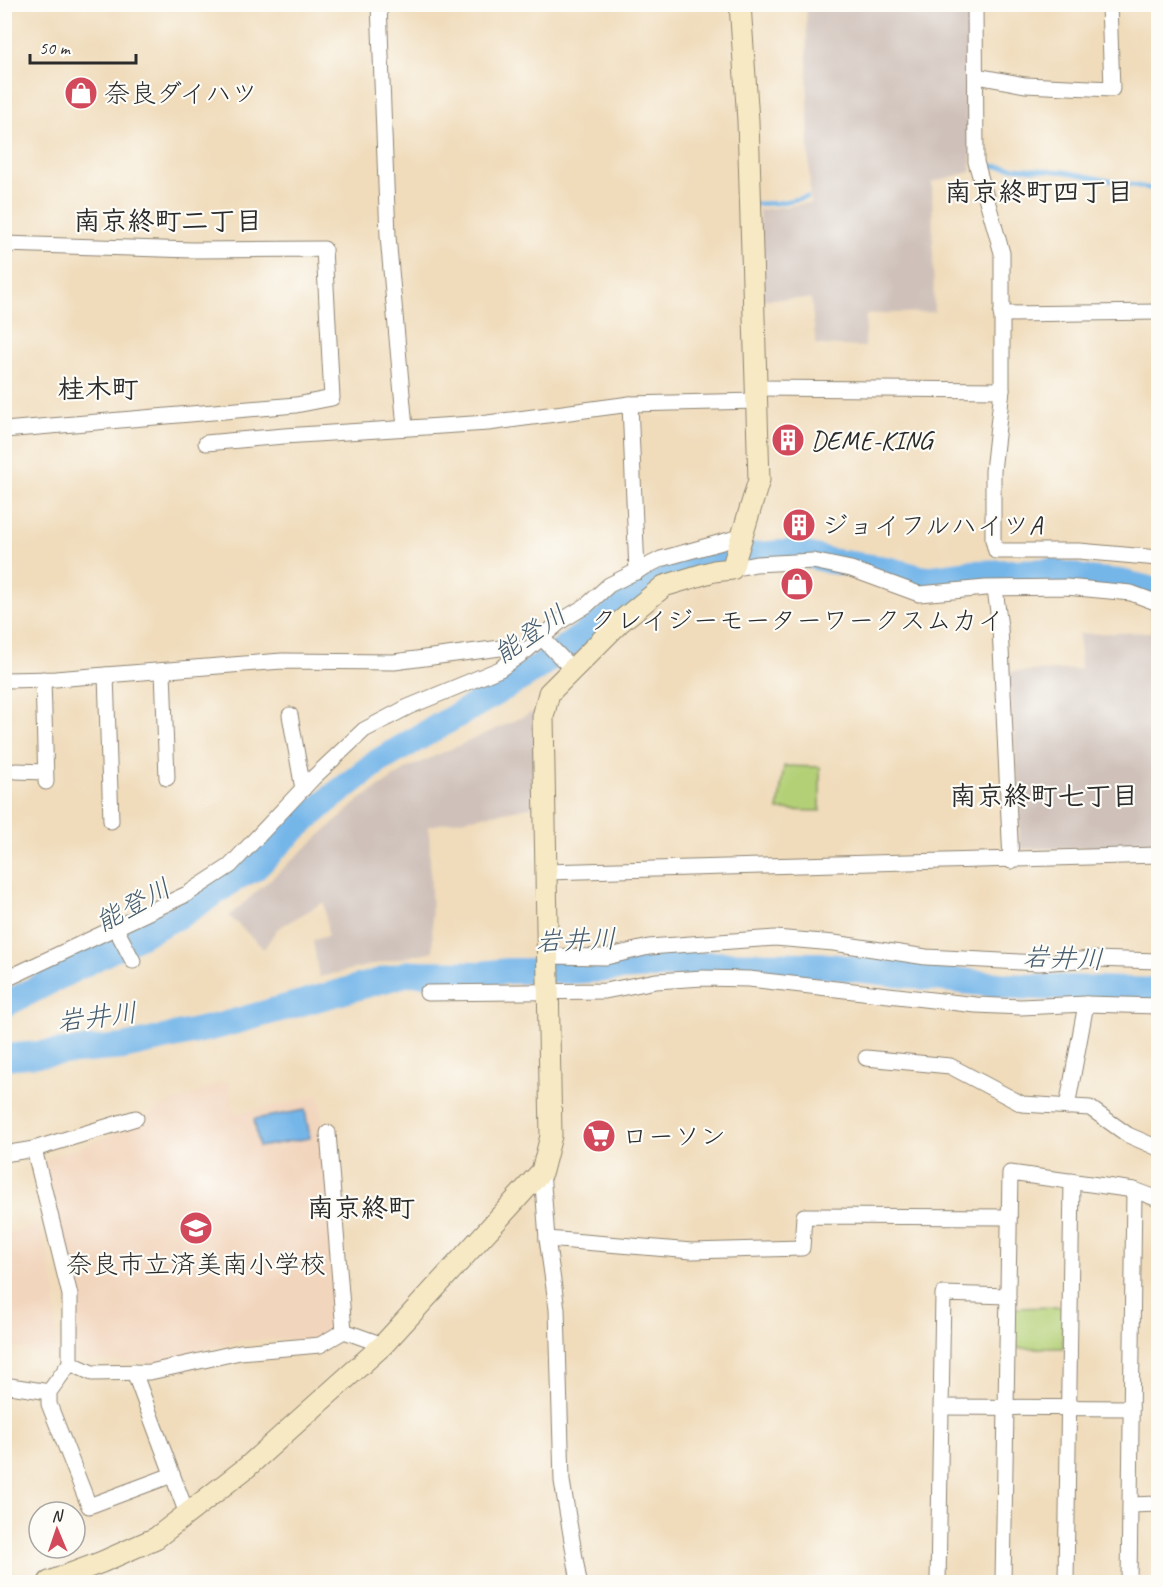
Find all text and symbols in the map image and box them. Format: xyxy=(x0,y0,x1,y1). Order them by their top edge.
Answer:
scale bar xyxy=(30,27,136,65)
text: 50 m xyxy=(39,37,72,59)
shop icon: 奈良ダイハツ xyxy=(63,75,99,111)
place label: 奈良ダイハツ xyxy=(104,77,257,110)
district label: 南京終町四丁目 xyxy=(945,175,1134,209)
district label: 南京終町二丁目 xyxy=(74,204,263,238)
district label: 桂木町 xyxy=(58,372,139,406)
building icon: DEME-KING xyxy=(770,422,806,458)
place label: DEME-KING xyxy=(811,424,936,457)
building icon: ジョイフルハイツA xyxy=(781,507,817,543)
place label: ジョイフルハイツA xyxy=(822,509,1044,542)
shop icon: クレイジーモーターワークスムカイ xyxy=(779,566,815,602)
water label: 能登川 xyxy=(487,597,573,671)
place label: クレイジーモーターワークスムカイ xyxy=(590,604,1004,637)
district label: 南京終町七丁目 xyxy=(950,779,1139,813)
water label: 能登川 xyxy=(89,871,177,939)
water label: 岩井川 xyxy=(535,922,617,958)
water label: 岩井川 xyxy=(1022,940,1104,976)
water label: 岩井川 xyxy=(55,995,139,1039)
supermarket icon: ローソン xyxy=(581,1118,617,1154)
place label: ローソン xyxy=(622,1120,726,1153)
district label: 南京終町 xyxy=(307,1191,415,1225)
school or university icon: 奈良市立済美南小学校 xyxy=(178,1210,214,1246)
place label: 奈良市立済美南小学校 xyxy=(66,1248,326,1281)
north arrow xyxy=(27,1500,87,1560)
text: N xyxy=(51,1506,65,1526)

